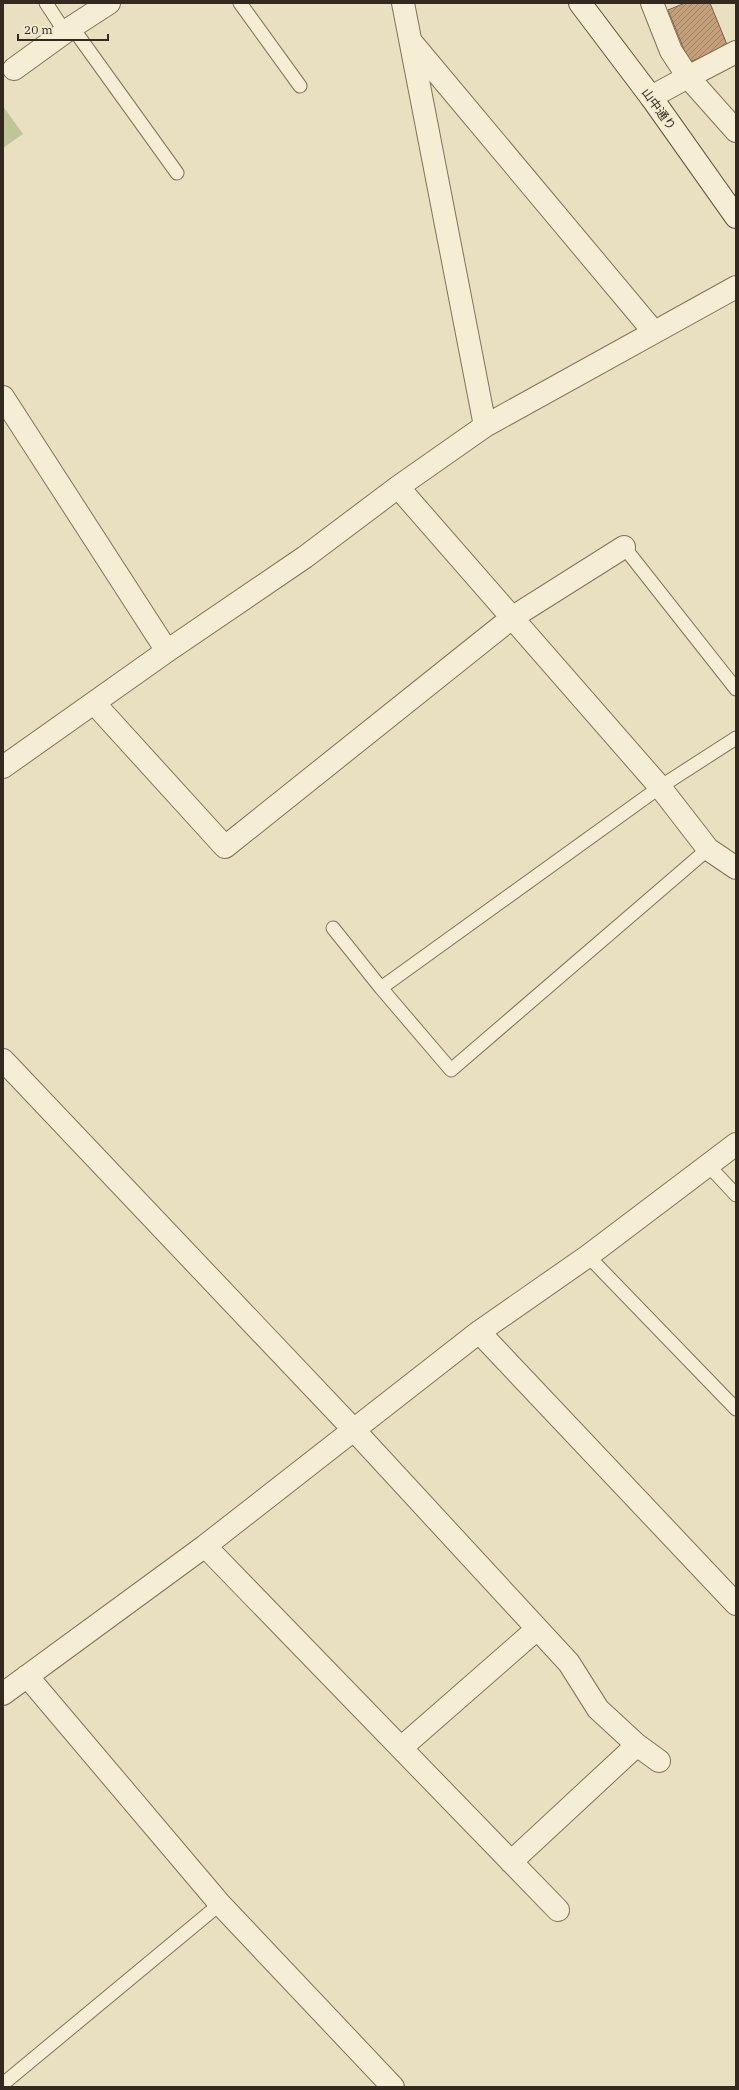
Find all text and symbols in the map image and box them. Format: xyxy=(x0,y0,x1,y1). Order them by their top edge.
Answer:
scale bar xyxy=(18,16,108,42)
text: 20 m xyxy=(24,22,53,37)
street label: 山中通り xyxy=(639,85,679,133)

